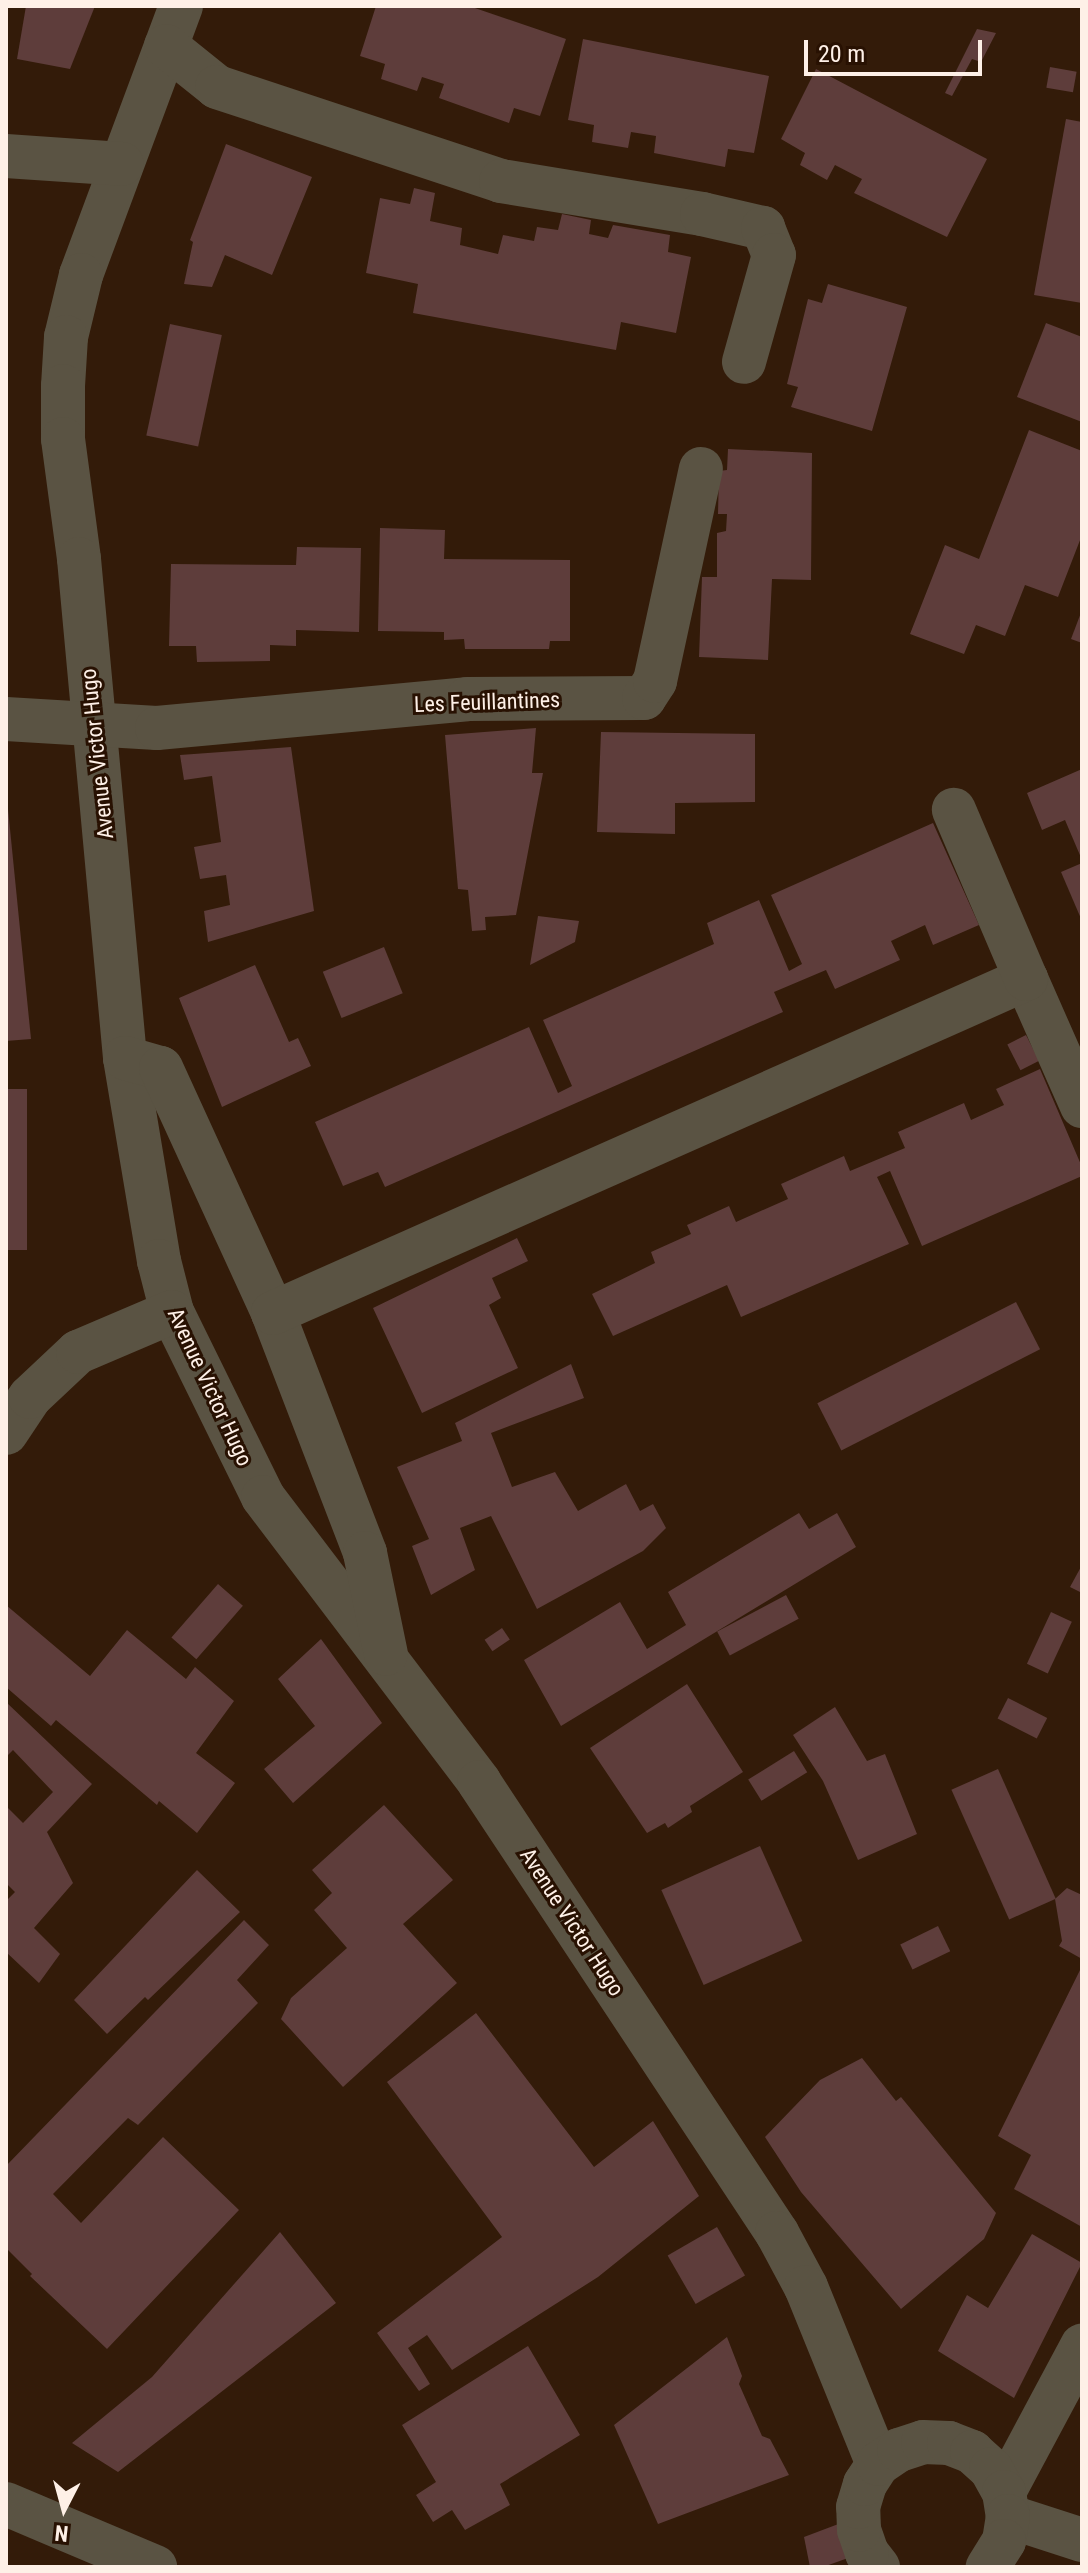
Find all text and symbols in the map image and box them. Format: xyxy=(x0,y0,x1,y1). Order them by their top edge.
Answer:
scale bar xyxy=(808,24,986,74)
text: 20 m xyxy=(818,40,865,68)
street label: Avenue Victor Hugo xyxy=(75,667,119,841)
street label: Les Feuillantines xyxy=(414,686,560,718)
street label: Avenue Victor Hugo xyxy=(162,1304,258,1470)
street label: Avenue Victor Hugo xyxy=(514,1843,630,2001)
north arrow xyxy=(24,2469,104,2549)
text: N xyxy=(53,2520,69,2547)

